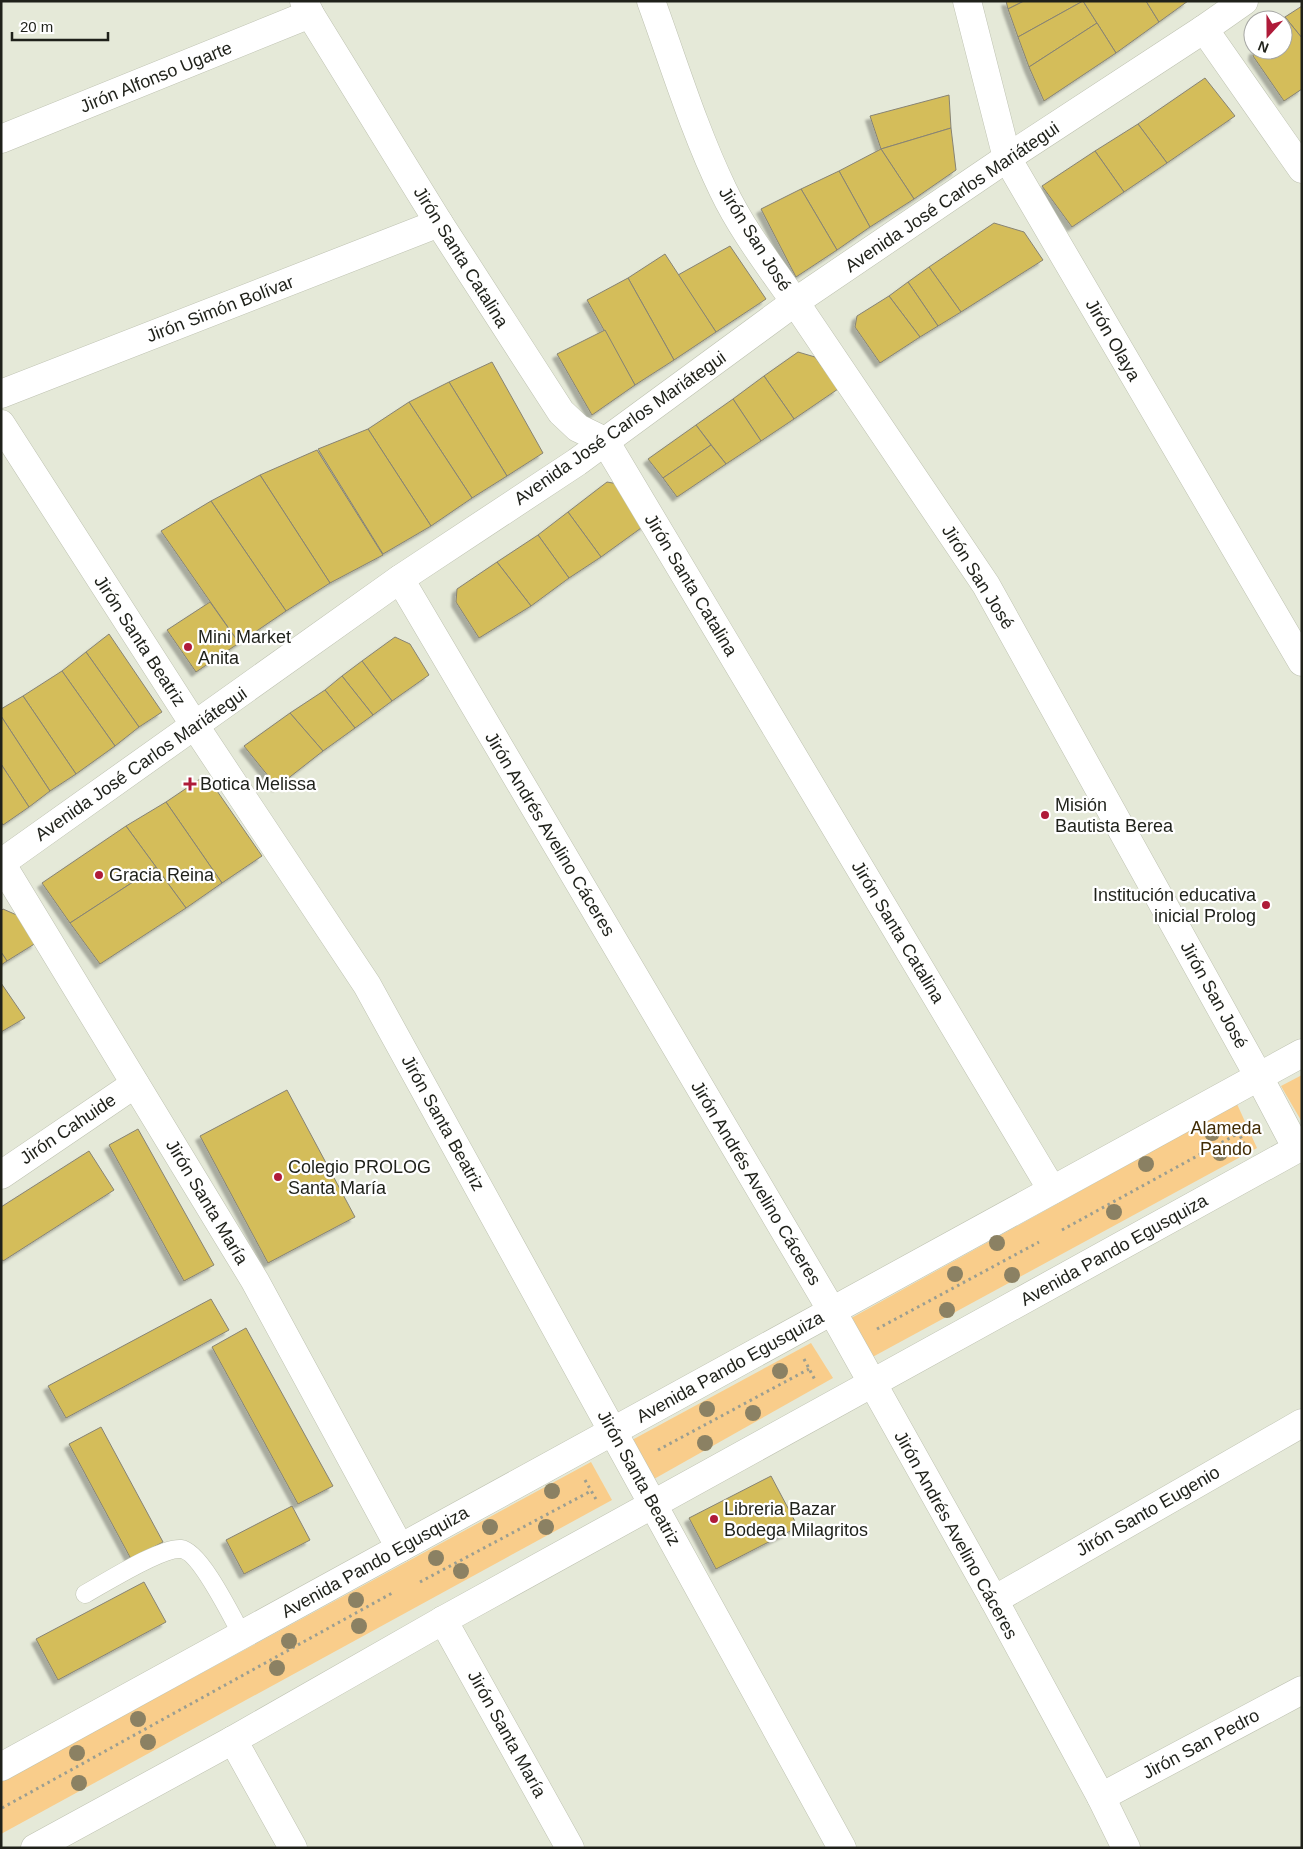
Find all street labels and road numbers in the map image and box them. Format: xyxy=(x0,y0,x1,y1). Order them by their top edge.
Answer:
street label: Jirón Alfonso Ugarte xyxy=(77,37,235,117)
street label: Avenida José Carlos Mariátegui xyxy=(841,118,1063,276)
street label: Jirón Santa Catalina xyxy=(410,183,513,332)
street label: Jirón San José xyxy=(715,183,795,295)
street label: Jirón Simón Bolívar xyxy=(144,272,296,346)
street label: Jirón Olaya xyxy=(1082,296,1145,385)
street label: Avenida José Carlos Mariátegui xyxy=(510,347,730,509)
street label: Jirón Santa Catalina xyxy=(641,510,742,660)
street label: Jirón San José xyxy=(938,521,1018,633)
street label: Jirón Santa Beatriz xyxy=(90,572,190,710)
street label: Avenida José Carlos Mariátegui xyxy=(31,683,251,845)
street label: Jirón Andrés Avelino Cáceres xyxy=(481,728,619,940)
street label: Jirón Santa Catalina xyxy=(848,857,949,1007)
street label: Jirón San José xyxy=(1176,938,1252,1052)
street label: Jirón Santa Beatriz xyxy=(397,1052,489,1194)
street label: Jirón Andrés Avelino Cáceres xyxy=(687,1077,825,1289)
street label: Jirón Cahuide xyxy=(16,1090,120,1168)
street label: Jirón Santa María xyxy=(162,1136,253,1269)
street label: Avenida Pando Egusquiza xyxy=(1017,1190,1212,1310)
street label: Avenida Pando Egusquiza xyxy=(633,1307,828,1427)
street label: Jirón Santa Beatriz xyxy=(593,1407,685,1549)
street label: Jirón Andrés Avelino Cáceres xyxy=(890,1427,1022,1643)
street label: Jirón Santo Eugenio xyxy=(1073,1462,1223,1560)
street label: Avenida Pando Egusquiza xyxy=(278,1502,473,1622)
street label: Jirón Santa María xyxy=(464,1667,551,1802)
street label: Jirón San Pedro xyxy=(1139,1705,1263,1783)

